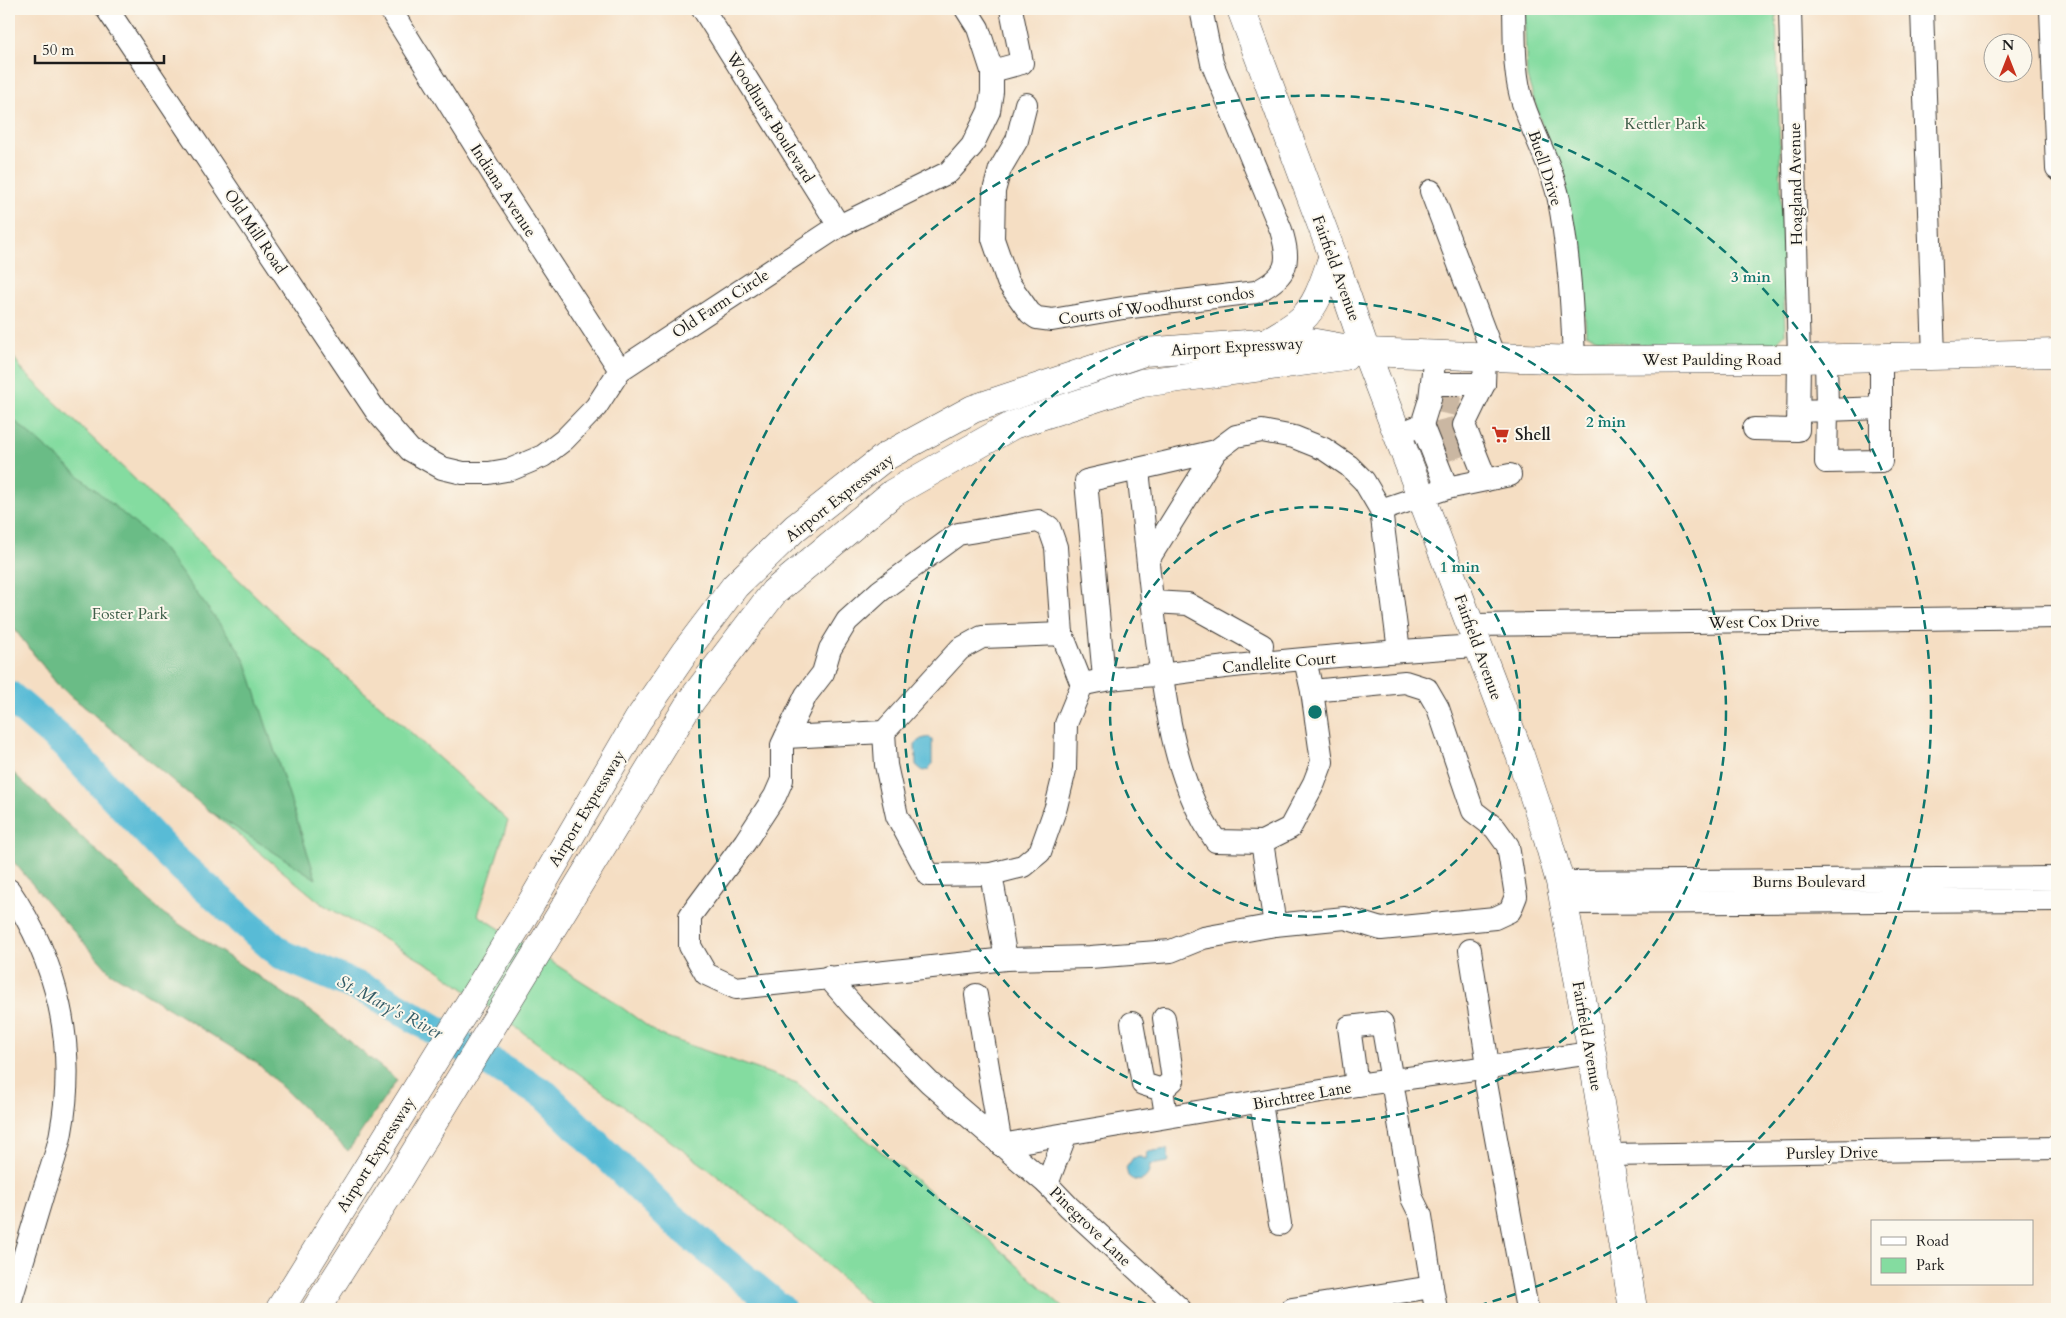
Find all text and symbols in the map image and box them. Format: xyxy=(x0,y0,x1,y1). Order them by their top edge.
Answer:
scale bar xyxy=(35,32,164,64)
north arrow xyxy=(1984,32,2034,82)
text: N xyxy=(2002,36,2014,55)
text: 50 m xyxy=(42,40,74,60)
street label: Woodhurst Boulevard xyxy=(720,47,820,188)
park label: Kettler Park xyxy=(1624,113,1706,135)
street label: Hoagland Avenue xyxy=(1784,122,1808,246)
street label: Buell Drive xyxy=(1523,128,1568,209)
street label: Indiana Avenue xyxy=(465,140,541,241)
street label: Old Mill Road xyxy=(219,185,292,279)
street label: Fairfield Avenue xyxy=(1307,212,1365,324)
street label: Old Farm Circle xyxy=(668,264,773,343)
text: 3 min xyxy=(1731,267,1771,287)
street label: Courts of Woodhurst condos xyxy=(1057,281,1255,331)
street label: Airport Expressway xyxy=(1170,333,1304,361)
street label: West Paulding Road xyxy=(1641,349,1782,371)
text: 2 min xyxy=(1586,412,1626,432)
supermarket icon: Shell xyxy=(1491,424,1511,444)
place label: Shell xyxy=(1515,424,1551,446)
street label: Airport Expressway xyxy=(781,448,899,547)
text: 1 min xyxy=(1440,557,1480,577)
street label: Fairfield Avenue xyxy=(1449,591,1507,703)
park label: Foster Park xyxy=(92,603,169,625)
street label: West Cox Drive xyxy=(1707,610,1820,634)
street label: Candlelite Court xyxy=(1221,647,1337,679)
centre of rings xyxy=(1306,703,1324,721)
street label: Airport Expressway xyxy=(543,746,631,871)
street label: Burns Boulevard xyxy=(1752,871,1866,893)
water label: St. Mary's River xyxy=(332,969,448,1046)
street label: Fairfield Avenue xyxy=(1567,979,1608,1093)
street label: Birchtree Lane xyxy=(1251,1076,1353,1115)
street label: Airport Expressway xyxy=(331,1092,421,1217)
street label: Pursley Drive xyxy=(1786,1141,1878,1165)
street label: Pinegrove Lane xyxy=(1044,1182,1136,1272)
legend xyxy=(1871,1220,2034,1286)
text: Road xyxy=(1916,1231,1949,1251)
text: Park xyxy=(1916,1255,1945,1275)

